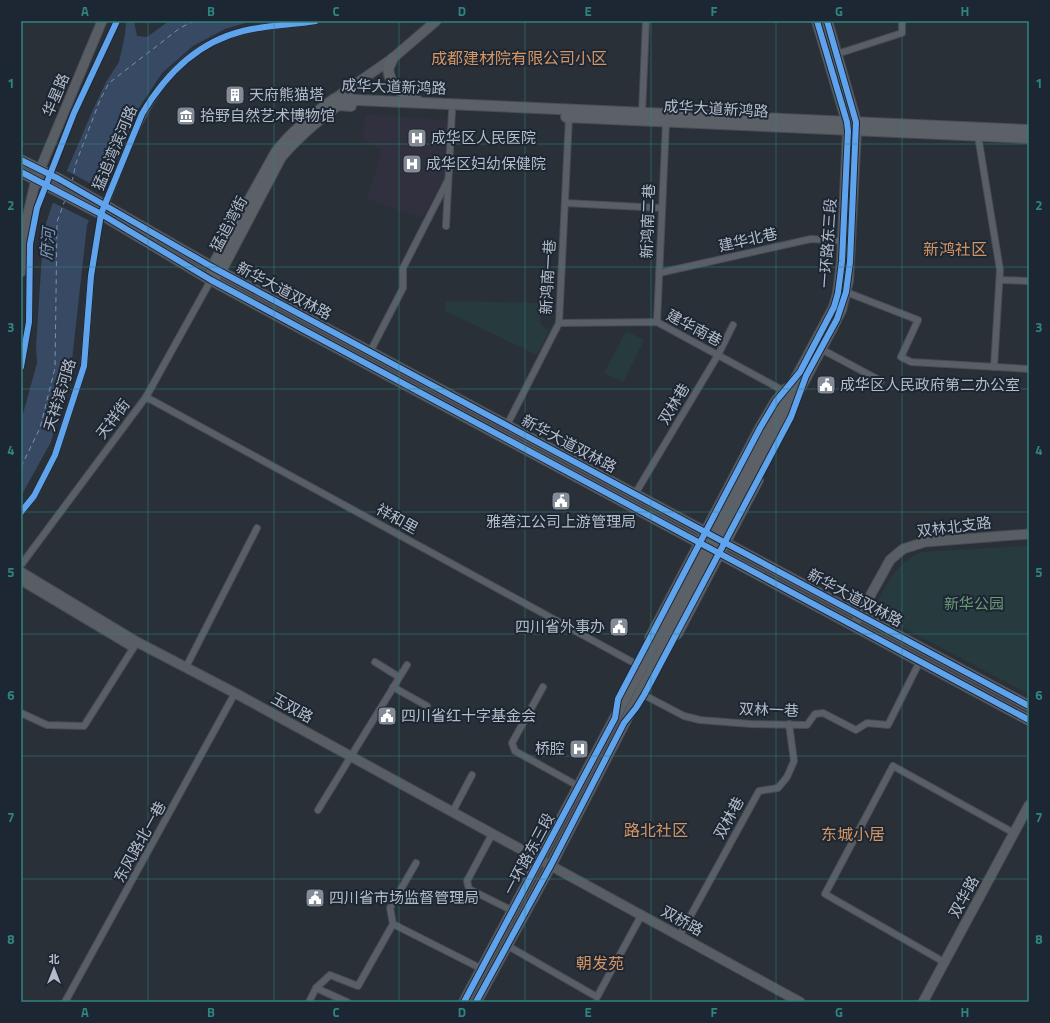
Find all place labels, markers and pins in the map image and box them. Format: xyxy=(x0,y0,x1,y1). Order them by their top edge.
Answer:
place label: 天府熊猫塔 xyxy=(249,83,324,106)
building icon: 天府熊猫塔 xyxy=(224,84,246,106)
place label: 拾野自然艺术博物馆 xyxy=(200,104,335,127)
museum icon: 拾野自然艺术博物馆 xyxy=(175,105,197,127)
place label: 成华区人民医院 xyxy=(431,126,536,149)
hospital icon: 成华区人民医院 xyxy=(406,127,428,149)
place label: 成华区妇幼保健院 xyxy=(426,152,546,175)
hospital icon: 成华区妇幼保健院 xyxy=(401,153,423,175)
place label: 成华区人民政府第二办公室 xyxy=(840,373,1020,396)
public building icon: 成华区人民政府第二办公室 xyxy=(815,374,837,396)
public building icon: 雅砻江公司上游管理局 xyxy=(550,490,572,512)
place label: 雅砻江公司上游管理局 xyxy=(486,510,636,533)
place label: 四川省外事办 xyxy=(515,615,605,638)
public building icon: 四川省外事办 xyxy=(608,616,630,638)
place label: 四川省红十字基金会 xyxy=(401,704,536,727)
public building icon: 四川省红十字基金会 xyxy=(376,705,398,727)
place label: 桥腔 xyxy=(535,737,565,760)
hospital icon: 桥腔 xyxy=(568,738,590,760)
place label: 四川省市场监督管理局 xyxy=(329,886,479,909)
public building icon: 四川省市场监督管理局 xyxy=(304,887,326,909)

